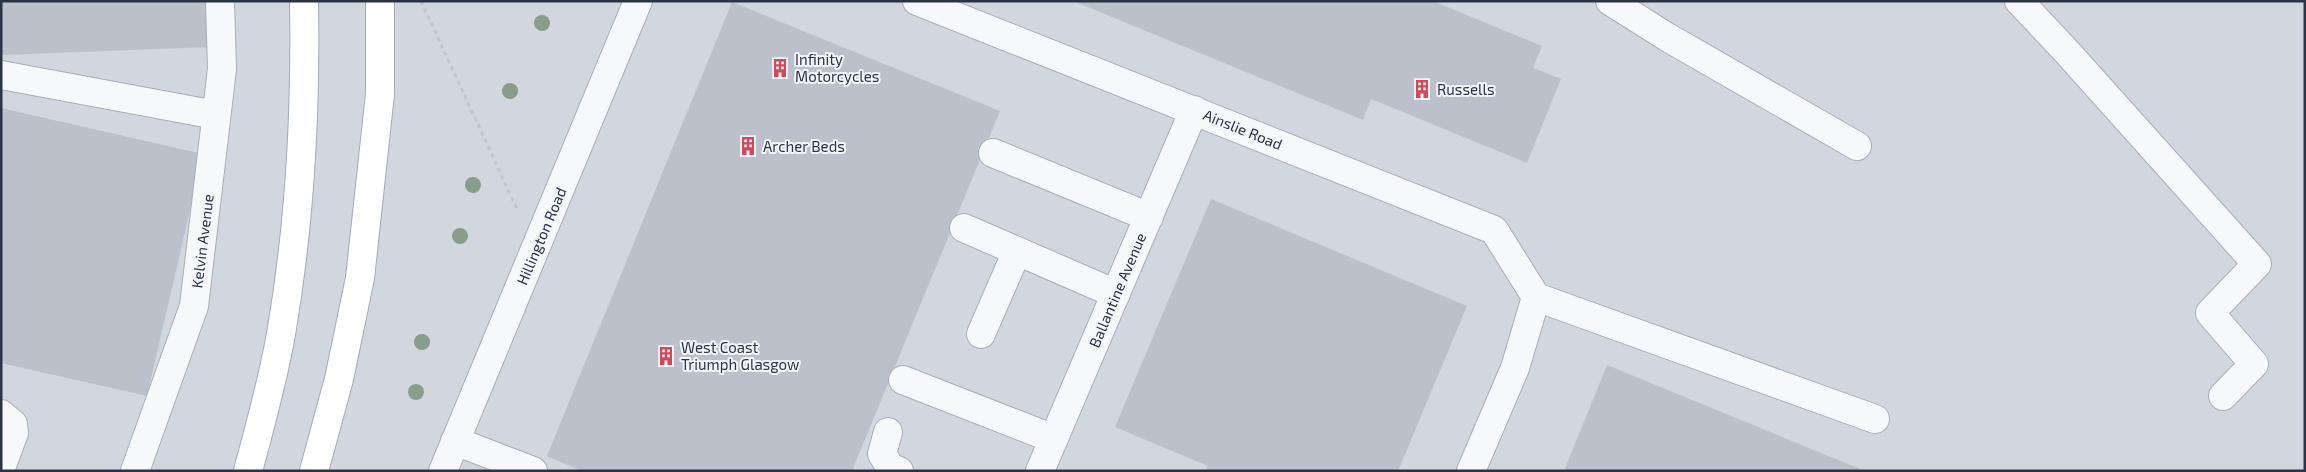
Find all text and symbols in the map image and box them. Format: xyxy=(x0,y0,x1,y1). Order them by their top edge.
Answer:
place label: Infinity Motorcycles xyxy=(795,50,879,85)
building icon: Infinity Motorcycles xyxy=(769,57,791,79)
building icon: Russells xyxy=(1411,78,1433,100)
place label: Russells xyxy=(1437,80,1495,98)
street label: Ainslie Road xyxy=(1201,105,1285,153)
building icon: Archer Beds xyxy=(737,135,759,157)
place label: Archer Beds xyxy=(763,137,845,155)
street label: Hillington Road xyxy=(512,184,570,288)
street label: Kelvin Avenue xyxy=(187,193,217,289)
street label: Ballantine Avenue xyxy=(1085,230,1149,350)
place label: West Coast Triumph Glasgow xyxy=(681,338,799,373)
building icon: West Coast Triumph Glasgow xyxy=(655,345,677,367)

